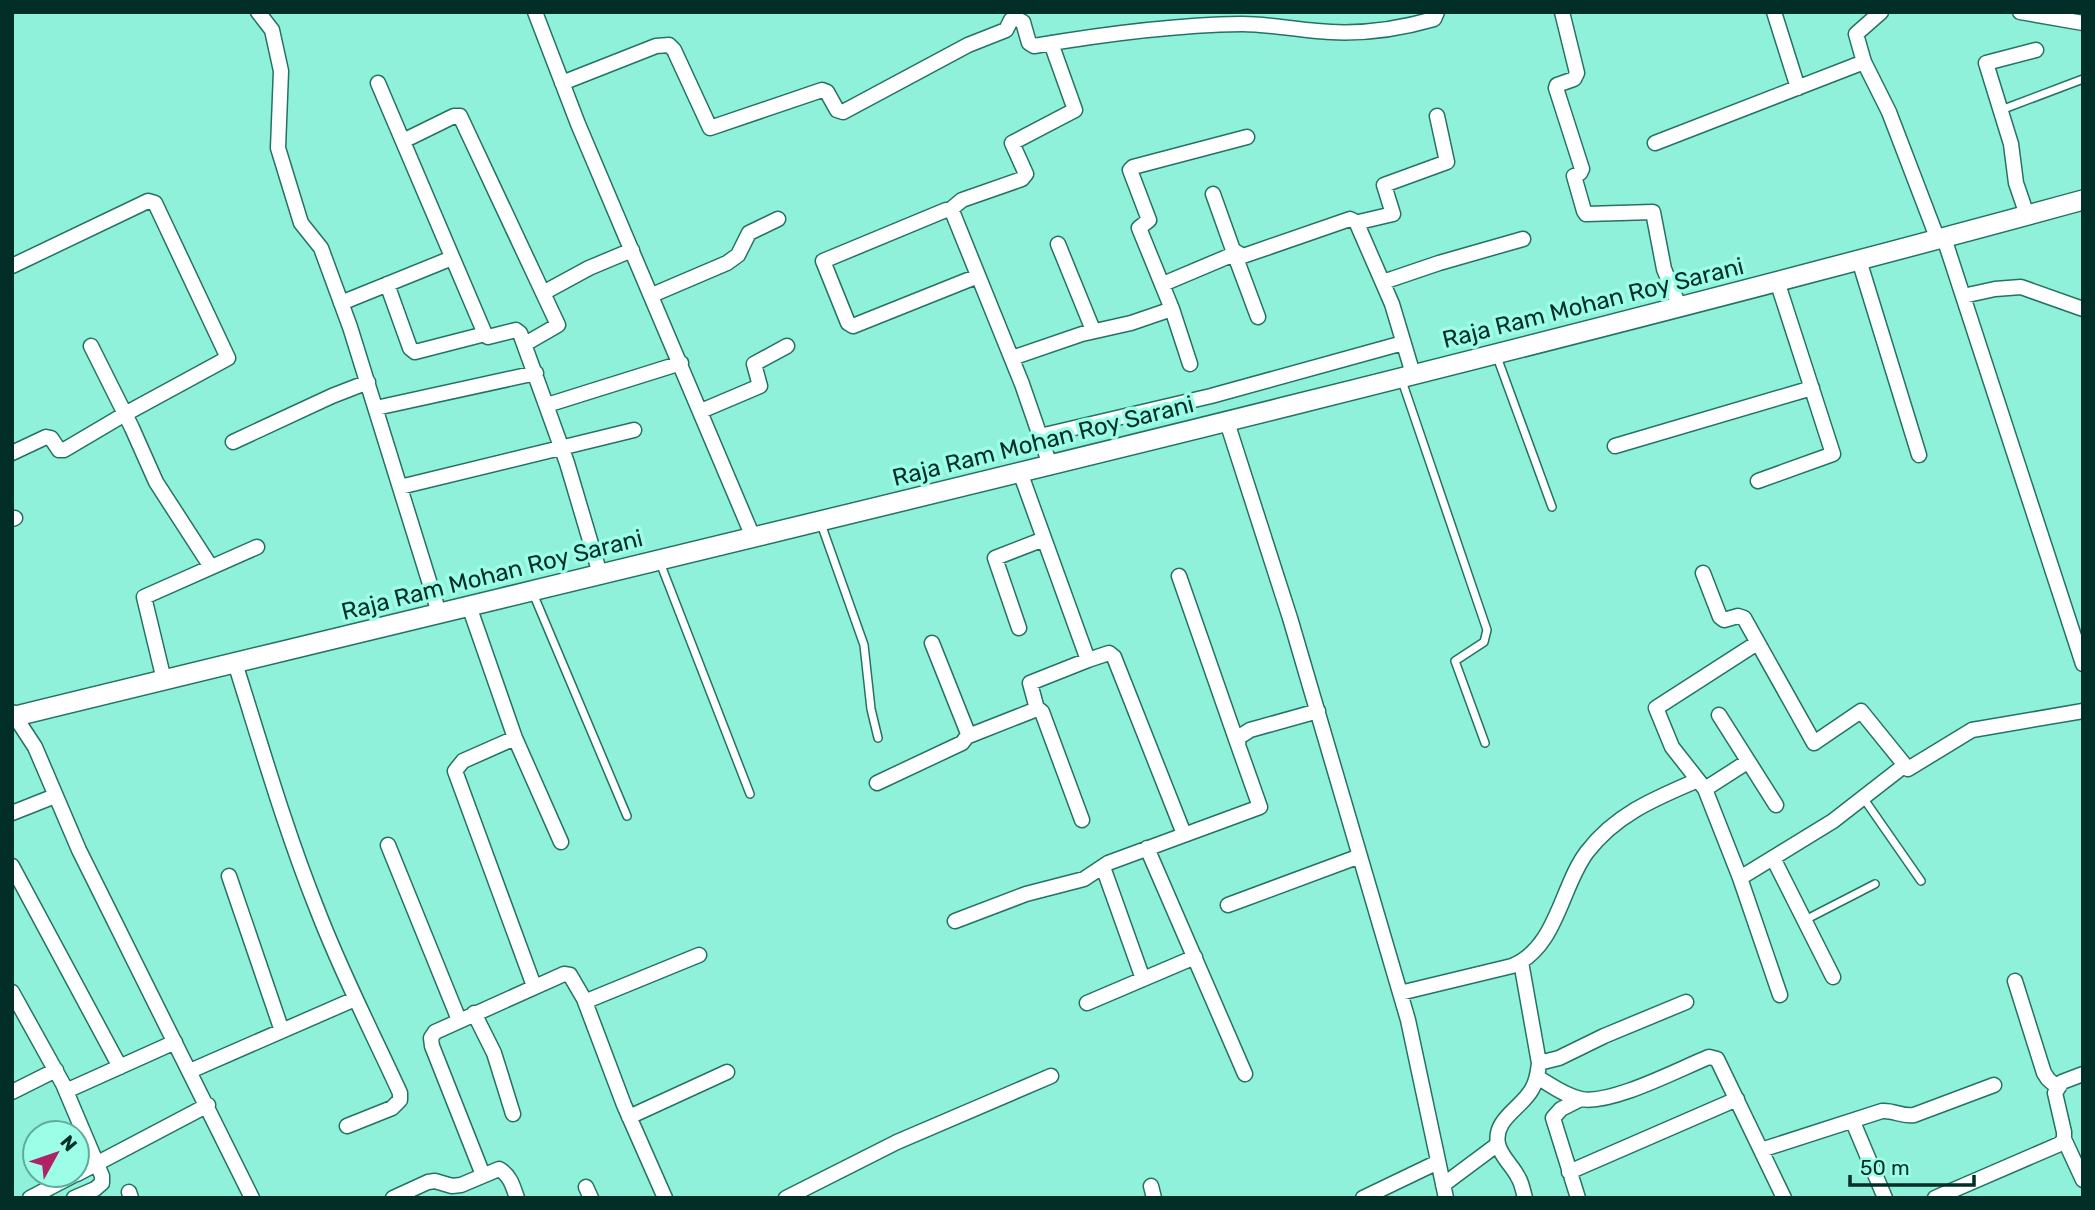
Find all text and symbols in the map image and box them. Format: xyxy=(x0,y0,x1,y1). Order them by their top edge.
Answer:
street label: Raja Ram Mohan Roy Sarani xyxy=(1439,252,1747,354)
street label: Raja Ram Mohan Roy Sarani xyxy=(889,390,1197,492)
street label: Raja Ram Mohan Roy Sarani xyxy=(338,524,646,626)
north arrow xyxy=(21,1119,91,1189)
text: N xyxy=(55,1131,82,1156)
scale bar xyxy=(1850,1144,1974,1188)
text: 50 m xyxy=(1860,1155,1910,1180)

